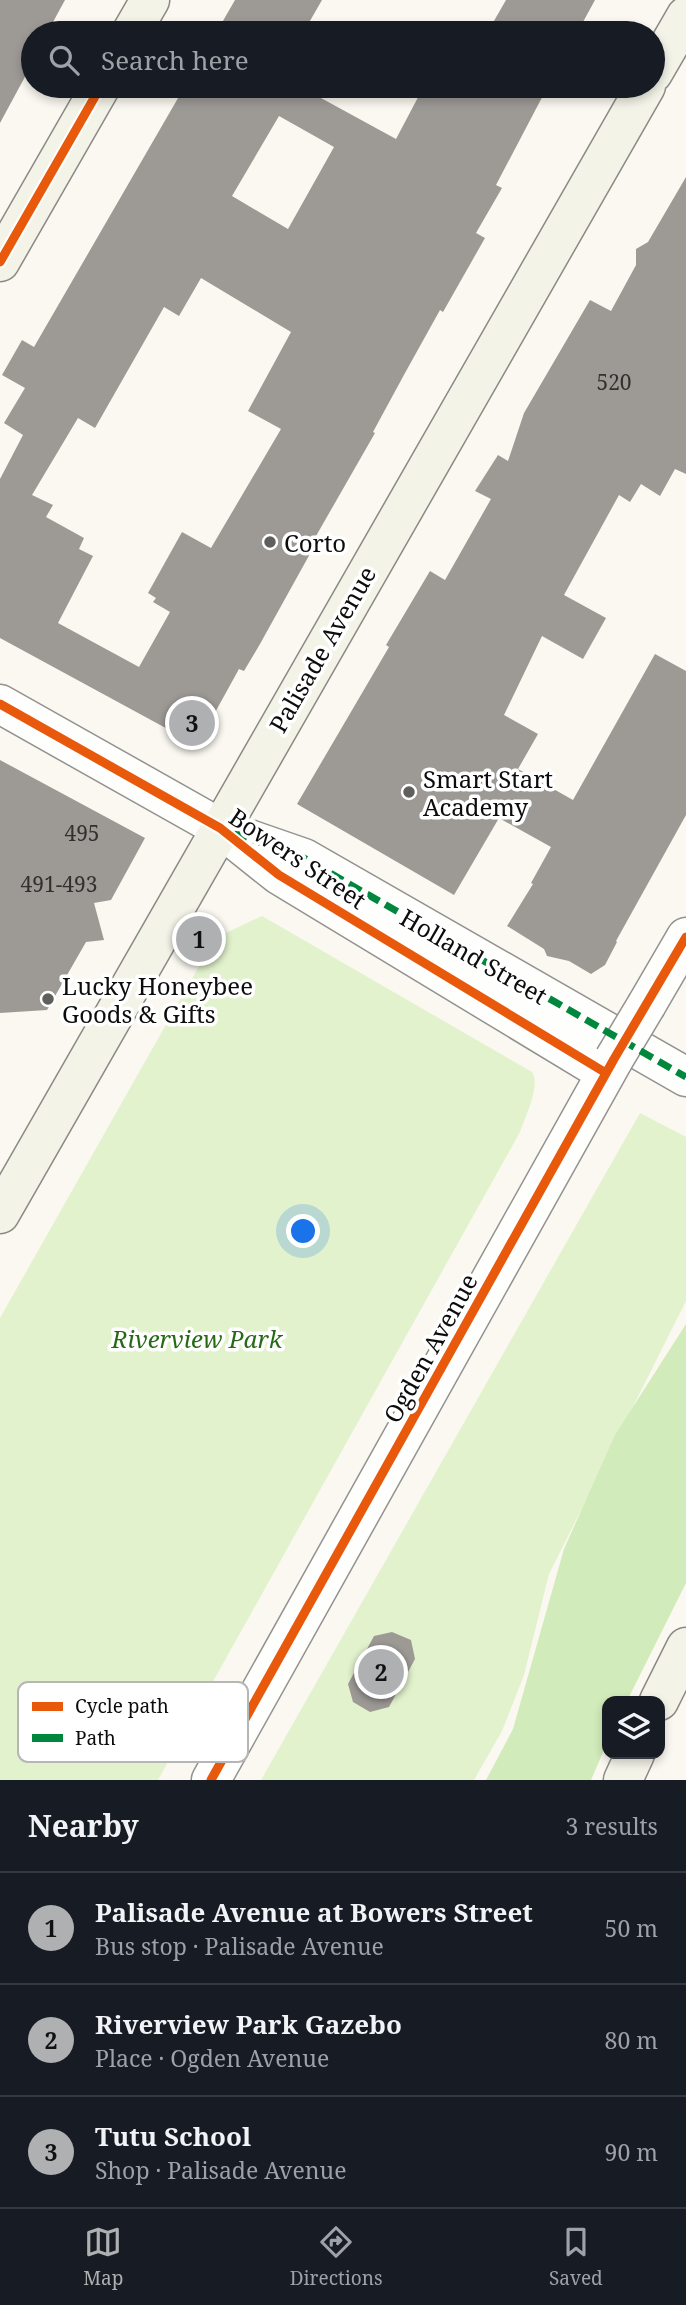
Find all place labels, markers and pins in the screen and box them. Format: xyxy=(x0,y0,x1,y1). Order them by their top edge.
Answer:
place label: Corto xyxy=(284,526,346,559)
marker: Corto xyxy=(262,534,278,550)
pin: 3 xyxy=(169,697,215,749)
place label: Smart Start Academy xyxy=(423,762,553,823)
marker: Smart Start Academy xyxy=(401,784,417,800)
pin: 1 xyxy=(176,913,222,965)
place label: Lucky Honeybee Goods & Gifts xyxy=(62,969,253,1030)
marker: Lucky Honeybee Goods & Gifts xyxy=(40,991,56,1007)
pin: 2 xyxy=(358,1646,404,1698)

